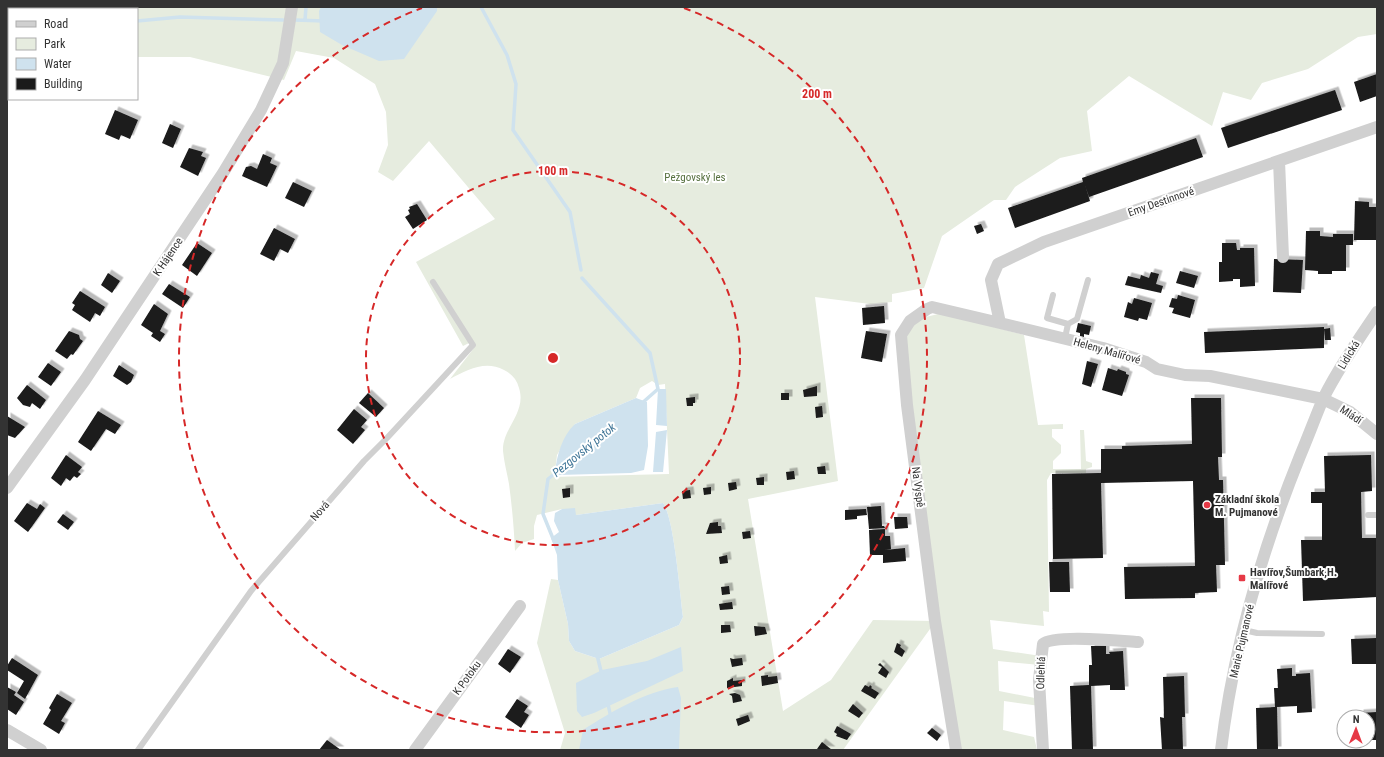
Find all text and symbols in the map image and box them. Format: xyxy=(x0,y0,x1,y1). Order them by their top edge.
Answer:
legend xyxy=(8,8,138,100)
text: Road xyxy=(44,17,68,31)
text: Park xyxy=(44,37,66,51)
text: Water xyxy=(44,57,72,71)
text: Building xyxy=(44,77,82,91)
text: 200 m xyxy=(802,87,832,101)
text: 100 m xyxy=(538,164,568,178)
park label: Pežgovský les xyxy=(664,171,726,184)
street label: Emy Destinnové xyxy=(1126,185,1196,219)
street label: K Hájence xyxy=(150,235,186,279)
street label: Heleny Malířové xyxy=(1072,335,1142,367)
street label: Lidická xyxy=(1335,338,1363,372)
centre of rings xyxy=(546,351,560,365)
street label: Mládí xyxy=(1337,403,1365,427)
water label: Pezgovský potok xyxy=(549,420,619,480)
street label: Na Výspě xyxy=(909,466,927,508)
place label: Základní škola M. Pujmanové xyxy=(1215,493,1279,519)
street label: Nová xyxy=(308,498,332,524)
marker: Základní škola M. Pujmanové xyxy=(1202,500,1212,510)
place label: Havířov,Šumbark,H. Malířové xyxy=(1250,566,1337,592)
marker: Havířov,Šumbark,H. Malířové xyxy=(1237,573,1247,583)
street label: Marie Pujmanové xyxy=(1227,603,1257,679)
street label: Odlehlá xyxy=(1034,656,1048,690)
street label: K Potoku xyxy=(450,658,484,698)
north arrow xyxy=(1336,709,1376,749)
text: N xyxy=(1353,713,1360,726)

